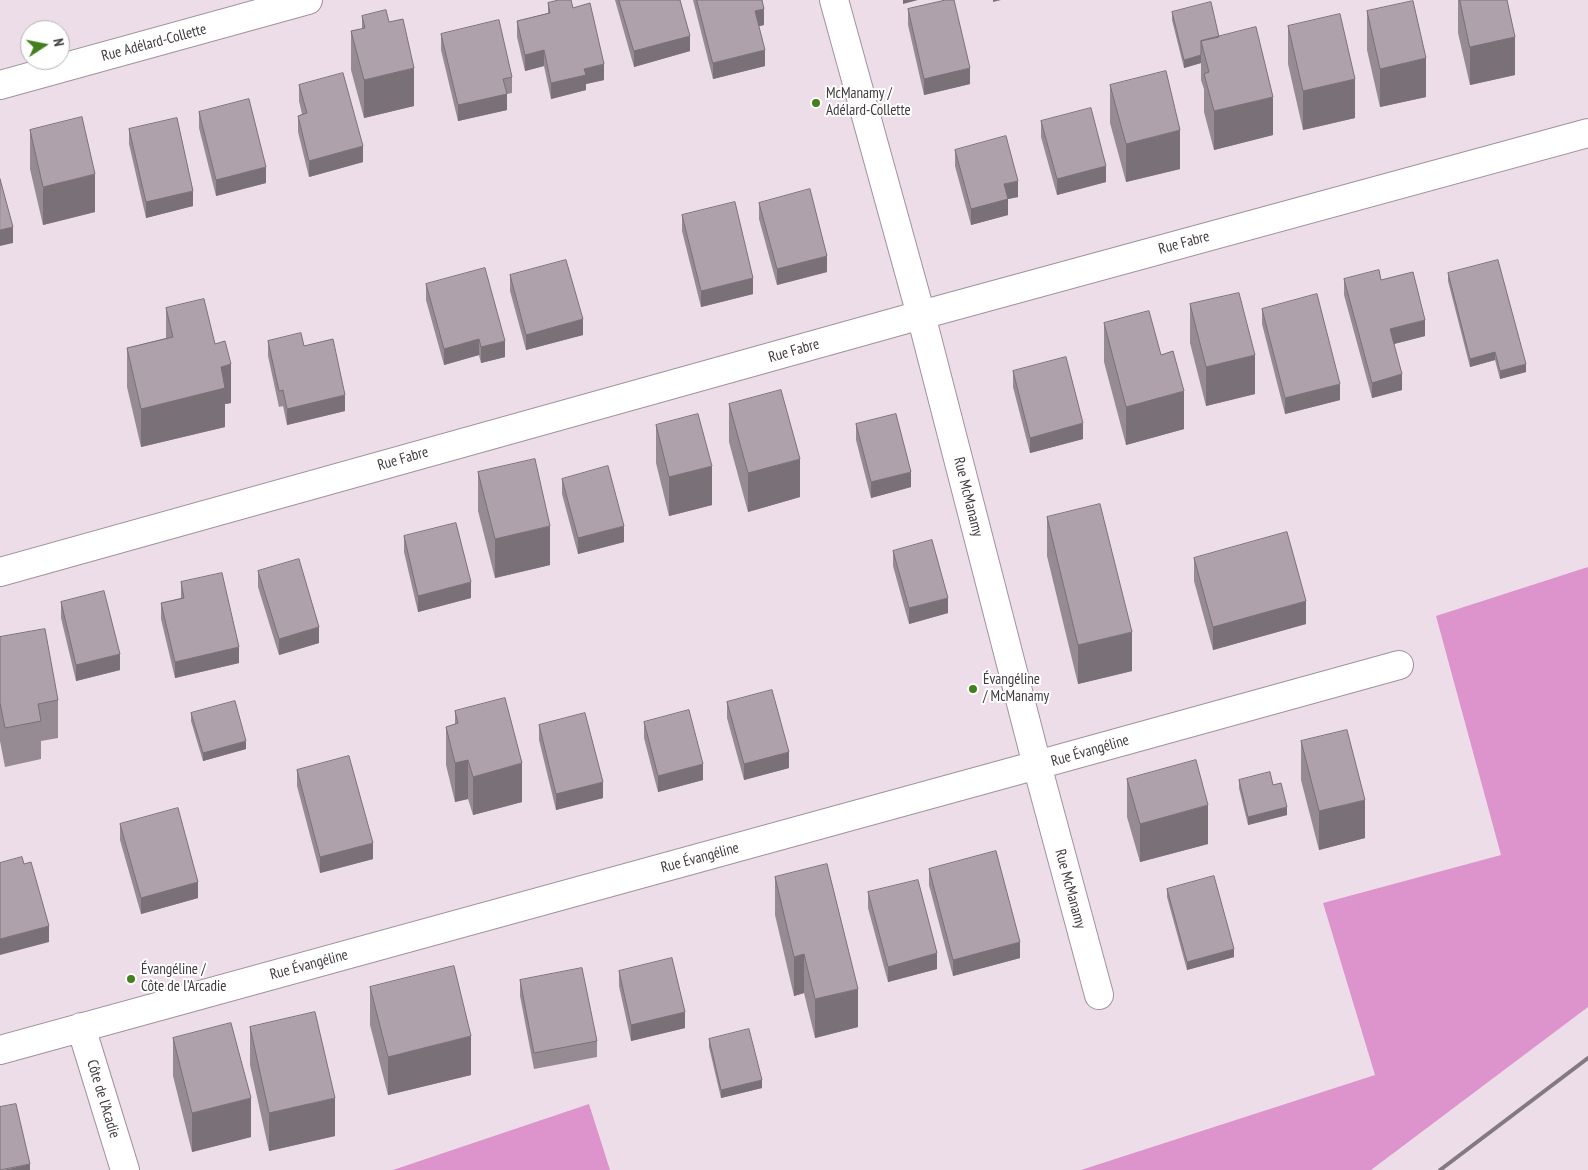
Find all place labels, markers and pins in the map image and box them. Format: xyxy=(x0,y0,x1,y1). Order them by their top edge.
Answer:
place label: McManamy / Adélard-Collette xyxy=(826,85,911,120)
marker: McManamy / Adélard-Collette xyxy=(810,97,822,109)
place label: Évangéline / McManamy xyxy=(983,671,1049,706)
marker: Évangéline / McManamy xyxy=(967,683,979,695)
place label: Évangéline / Côte de l'Arcadie xyxy=(141,961,226,996)
marker: Évangéline / Côte de l'Arcadie xyxy=(125,973,137,985)

